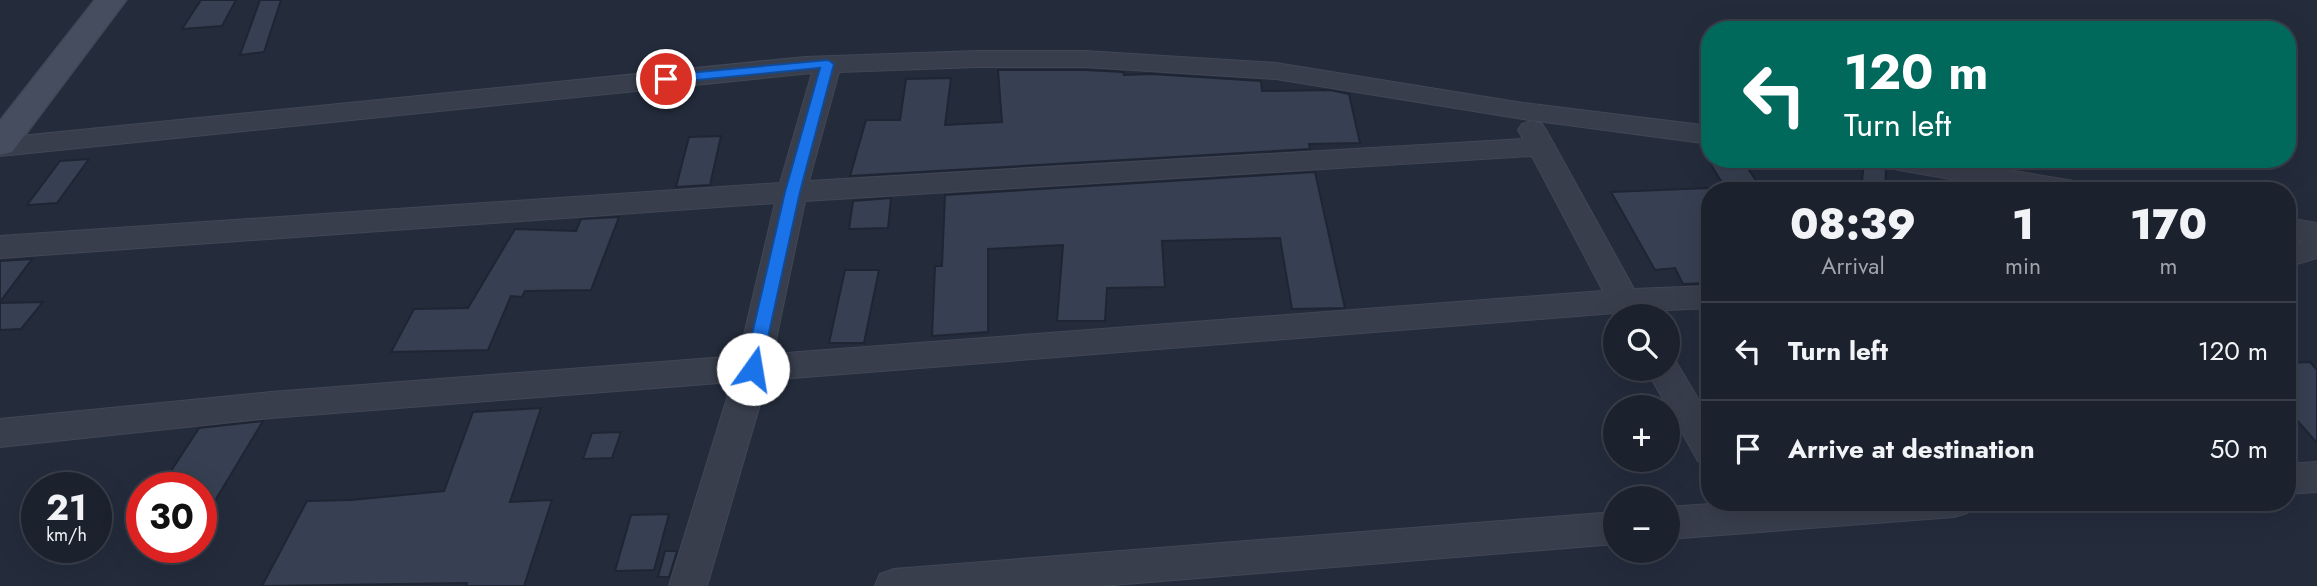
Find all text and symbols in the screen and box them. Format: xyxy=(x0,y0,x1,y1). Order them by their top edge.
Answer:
text: 120 m xyxy=(1844,37,1988,107)
pin xyxy=(636,49,696,109)
icon: left xyxy=(1729,49,1820,140)
icon: arrive xyxy=(647,60,685,98)
text: Turn left xyxy=(1844,102,1951,148)
text: 08:39 xyxy=(1790,194,1916,255)
text: 1 xyxy=(2012,194,2034,255)
text: 170 xyxy=(2130,194,2207,255)
text: Arrival xyxy=(1821,249,1885,283)
text: min xyxy=(2005,249,2041,283)
text: m xyxy=(2159,249,2177,283)
map controls xyxy=(1603,304,1680,563)
button: search xyxy=(1603,304,1680,381)
position arrow xyxy=(716,332,790,406)
icon: left xyxy=(1729,332,1767,370)
text: Turn left xyxy=(1788,332,1888,370)
text: 120 m xyxy=(2198,332,2268,370)
button: + xyxy=(1603,395,1680,472)
icon: arrive xyxy=(1729,430,1767,468)
text: Arrive at destination xyxy=(1788,430,2035,468)
text: 50 m xyxy=(2210,430,2268,468)
speed limit sign: 30 xyxy=(126,472,217,563)
text: 21 xyxy=(46,483,87,533)
button: − xyxy=(1603,486,1680,563)
text: km/h xyxy=(46,522,87,548)

